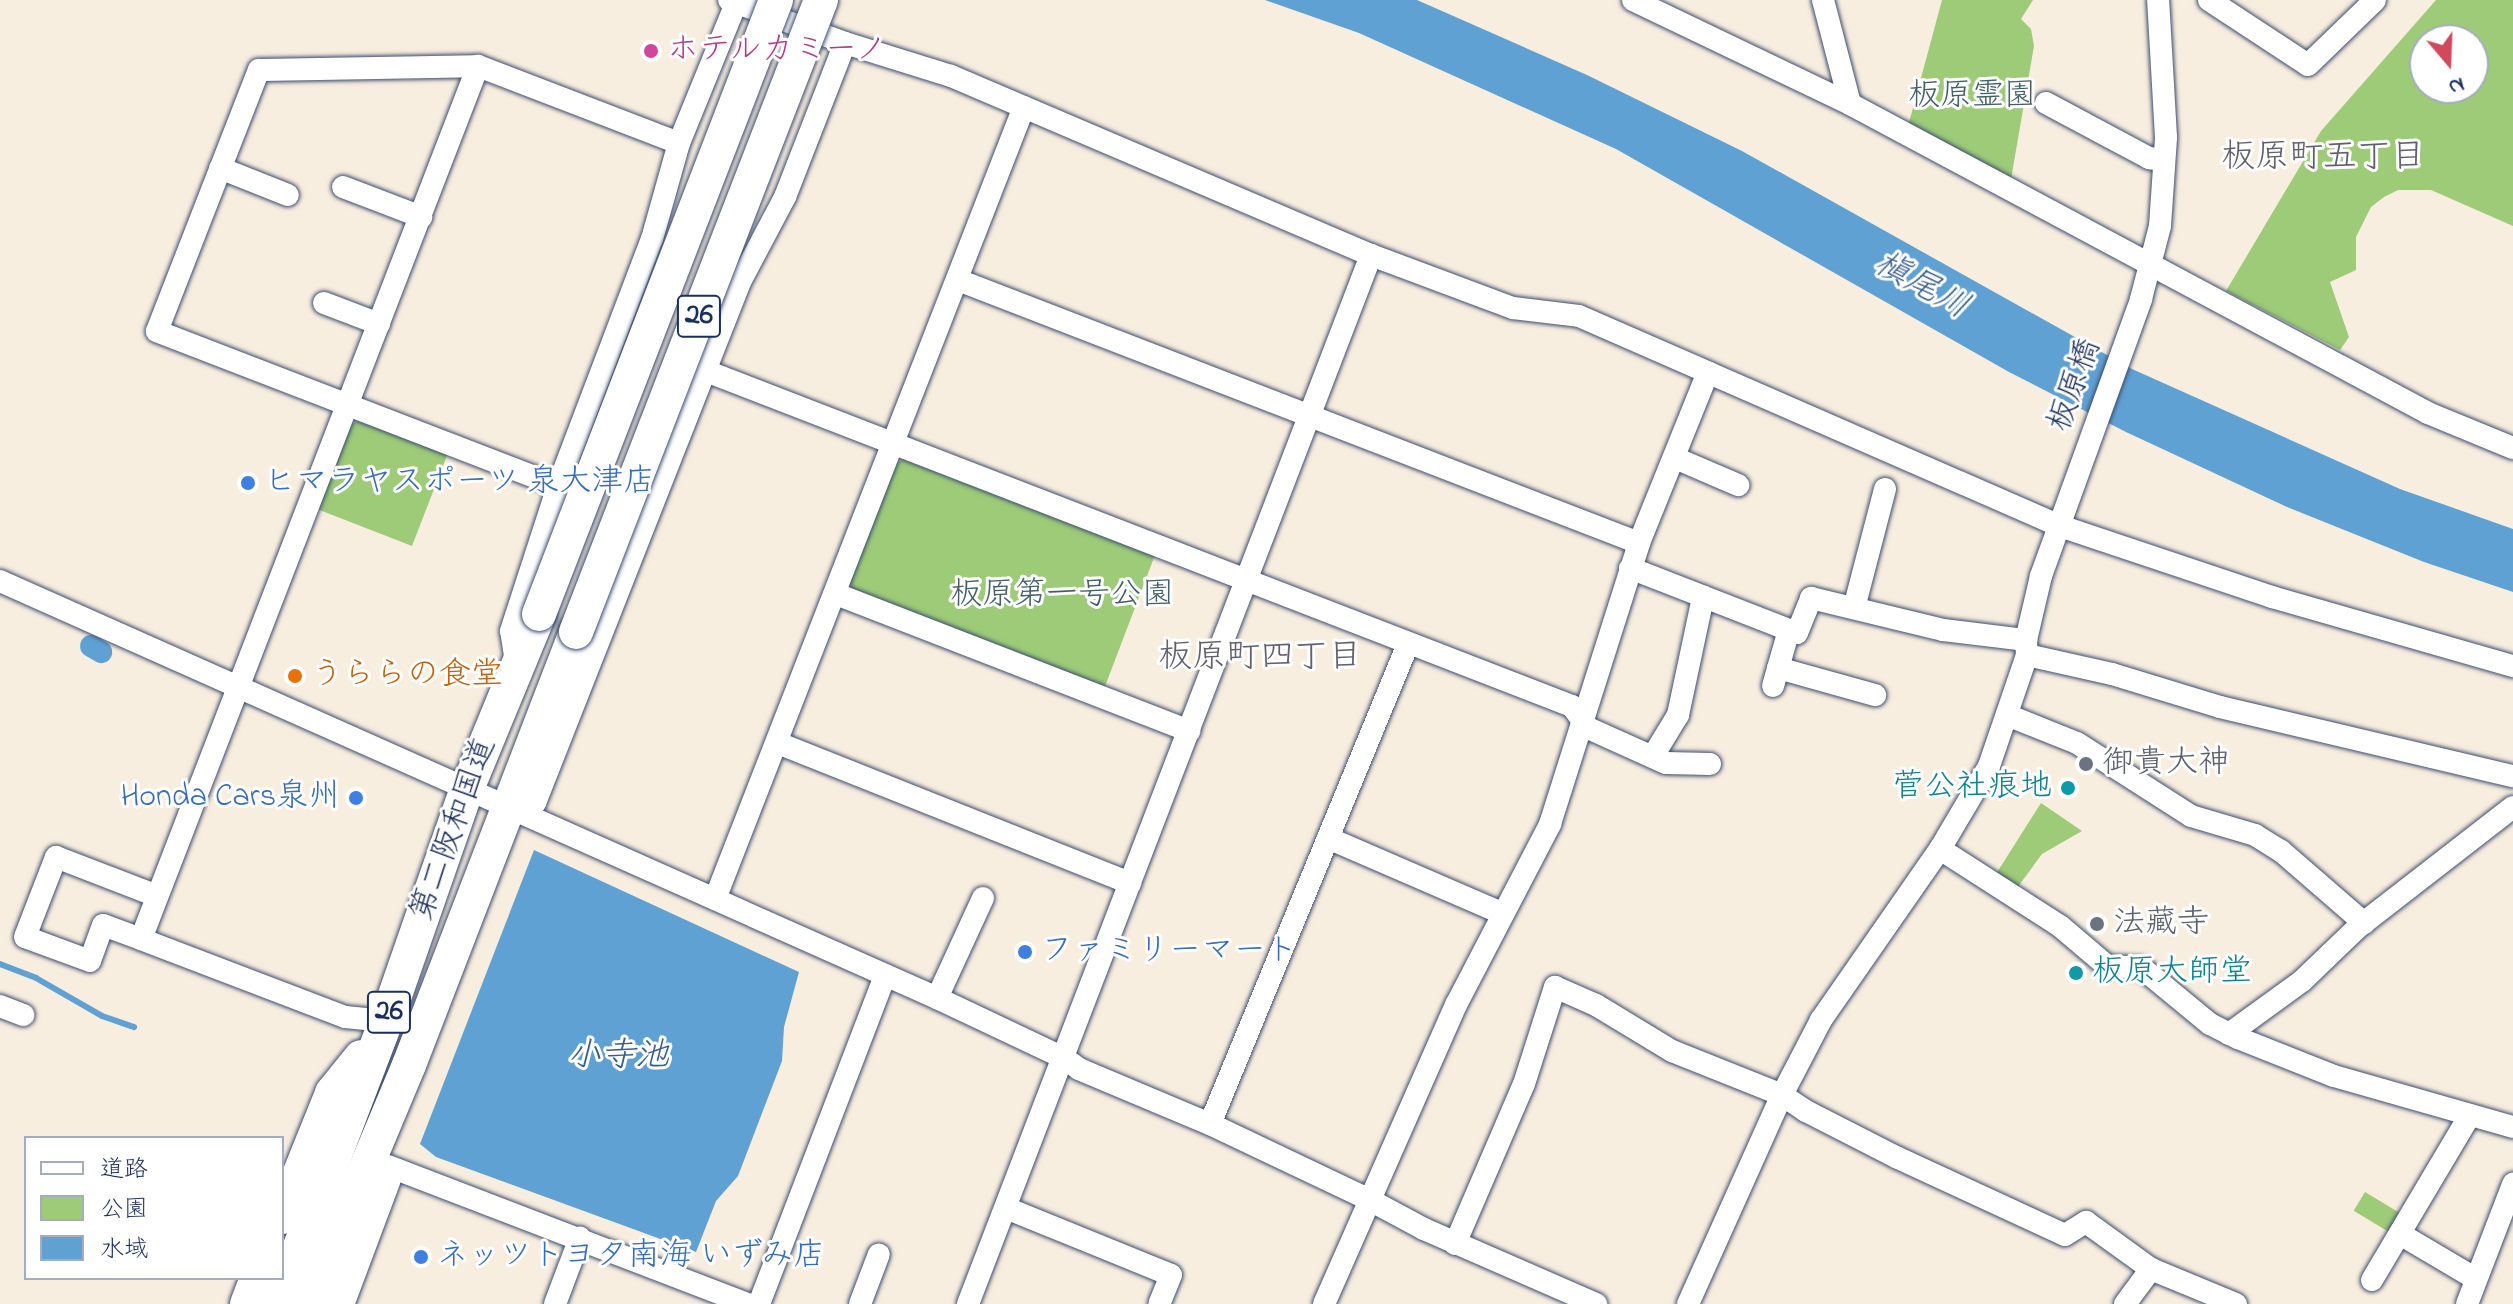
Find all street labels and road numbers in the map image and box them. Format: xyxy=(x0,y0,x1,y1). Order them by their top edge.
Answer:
road number: 26 xyxy=(675,290,723,342)
street label: 板原橋 xyxy=(2042,334,2110,438)
street label: 第二阪和国道 xyxy=(404,733,506,927)
road number: 26 xyxy=(365,986,413,1038)

